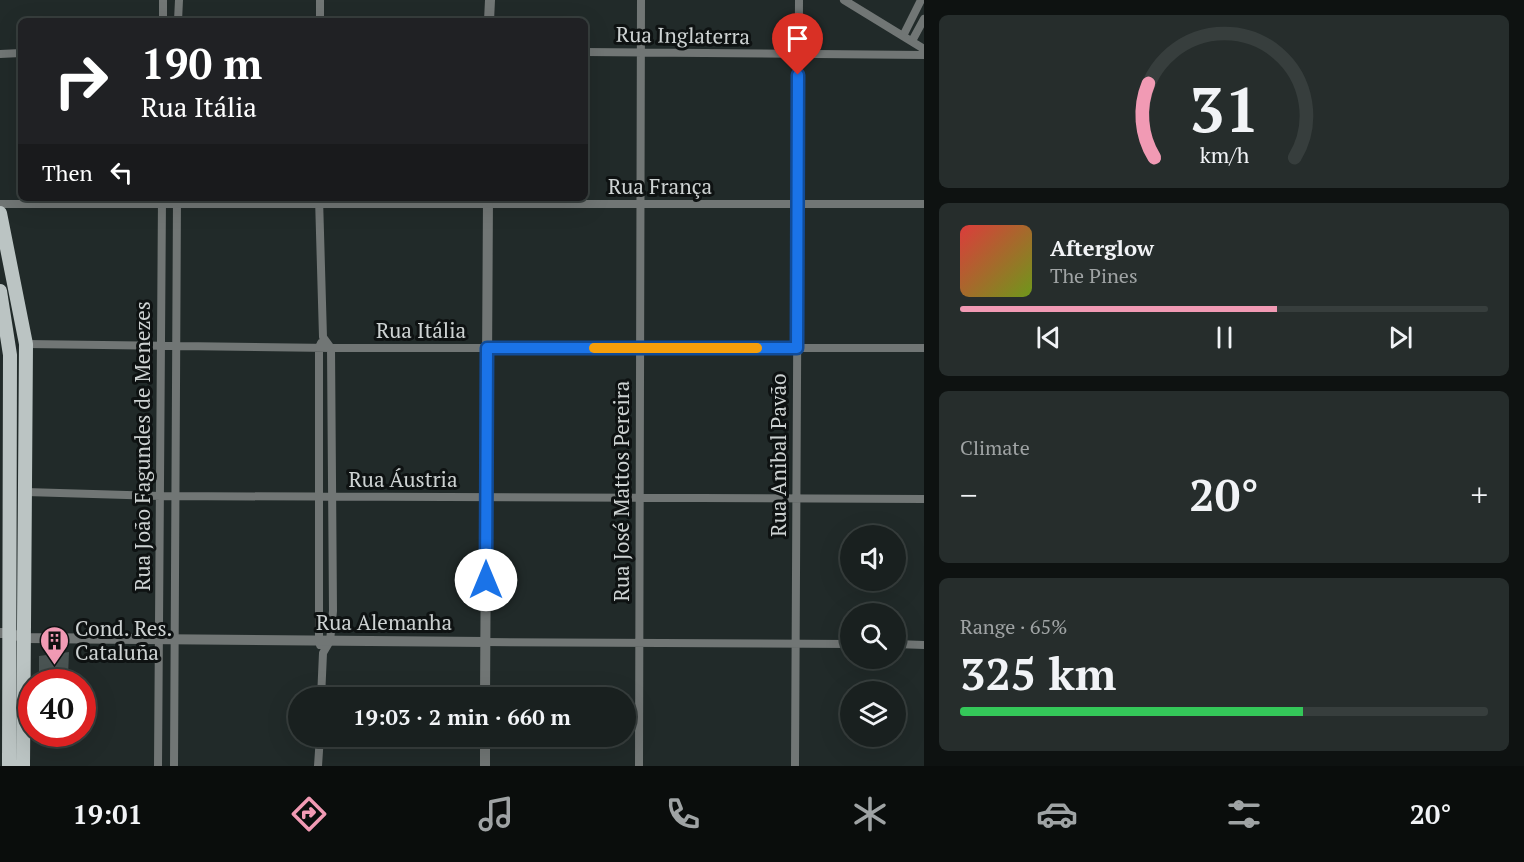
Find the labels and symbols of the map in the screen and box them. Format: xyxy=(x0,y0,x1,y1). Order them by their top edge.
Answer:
pin xyxy=(772,13,823,75)
street label: Rua Inglaterra xyxy=(616,20,751,50)
street label: Rua França xyxy=(608,172,712,200)
street label: Rua João Fagundes de Menezes xyxy=(128,301,156,591)
street label: Rua Itália xyxy=(376,316,466,344)
street label: Rua Anibal Pavão xyxy=(764,373,792,537)
street label: Rua José Mattos Pereira xyxy=(607,380,635,601)
street label: Rua Áustria xyxy=(348,465,458,493)
position arrow xyxy=(454,548,518,612)
street label: Rua Alemanha xyxy=(316,608,452,636)
place label: Cond. Res. Cataluña xyxy=(75,614,172,666)
building icon: Cond. Res. Cataluña xyxy=(38,624,70,666)
speed limit sign: 40 xyxy=(18,669,96,747)

